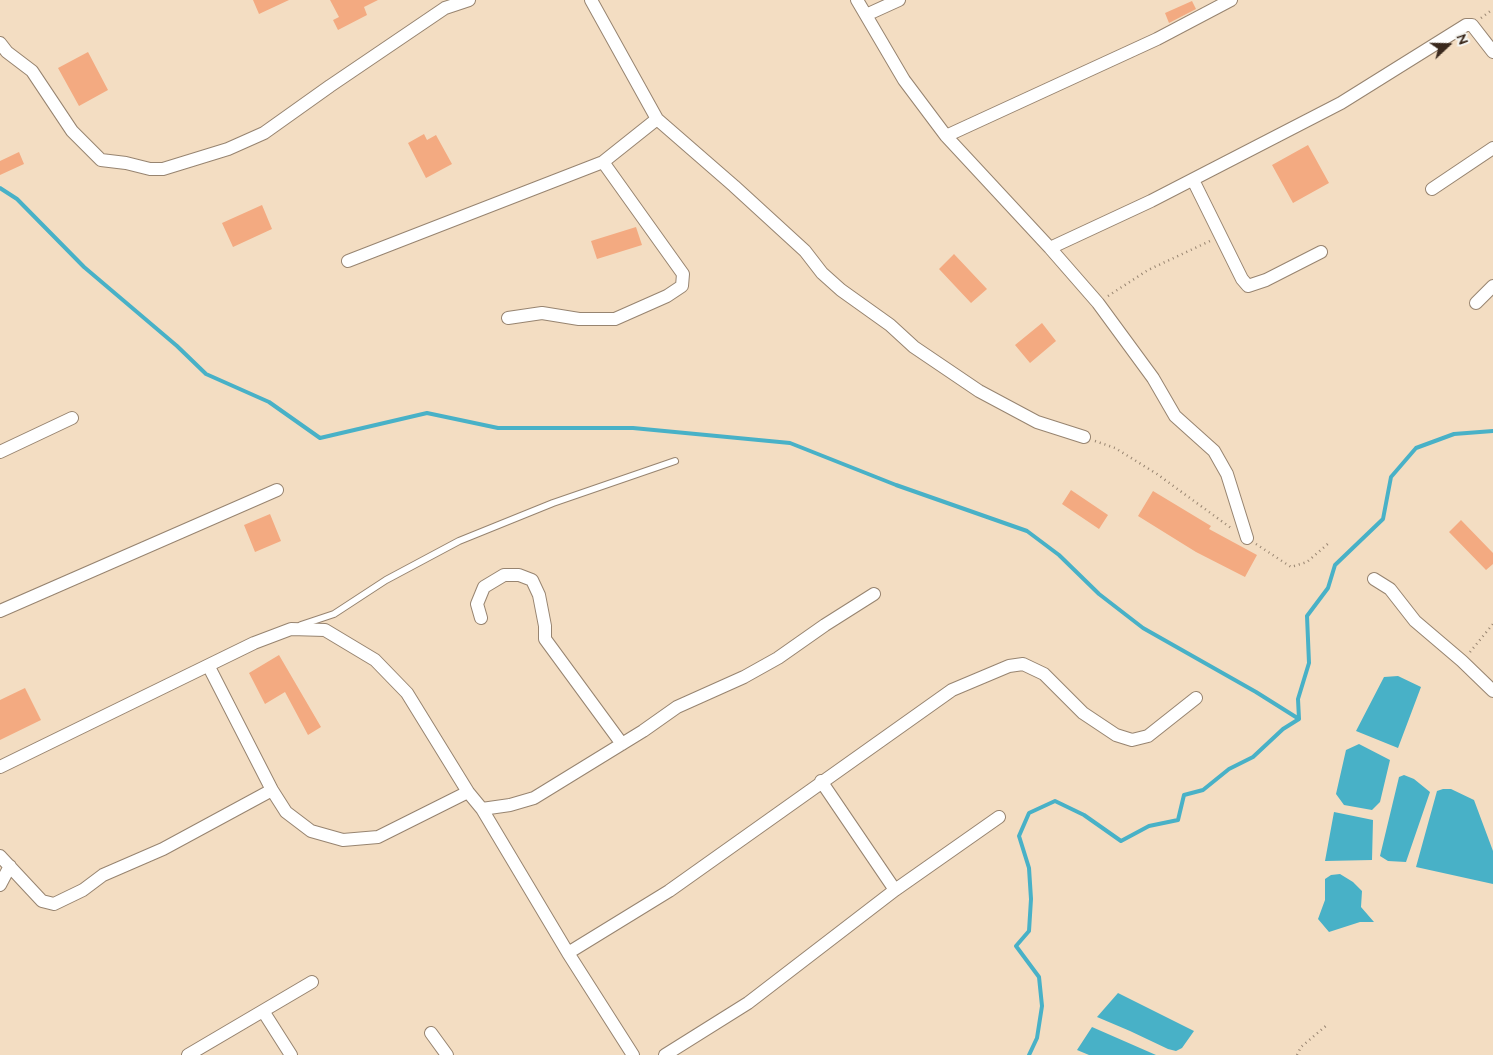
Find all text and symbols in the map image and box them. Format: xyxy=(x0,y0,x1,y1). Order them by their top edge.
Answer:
north arrow xyxy=(1423,20,1473,70)
text: N xyxy=(1451,32,1473,47)

